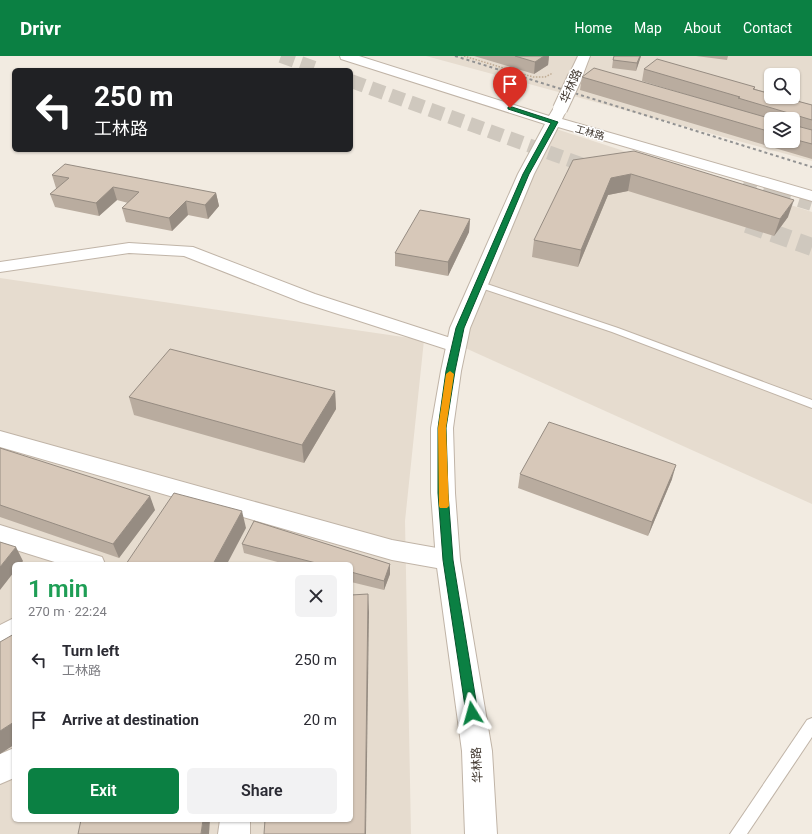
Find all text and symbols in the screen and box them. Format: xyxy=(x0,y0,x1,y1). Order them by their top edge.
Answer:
text: Drivr xyxy=(20,17,61,40)
text: Home xyxy=(574,20,612,36)
text: Map xyxy=(634,20,662,36)
text: About xyxy=(684,20,721,36)
text: Contact xyxy=(743,20,792,36)
pin xyxy=(493,67,527,108)
street label: 华林路 xyxy=(557,67,585,105)
map controls xyxy=(764,68,800,148)
button: search xyxy=(764,68,800,104)
icon: arrive xyxy=(499,73,521,95)
text: 250 m xyxy=(94,80,173,113)
icon: left xyxy=(28,84,80,136)
button: layers xyxy=(764,112,800,148)
text: 工林路 xyxy=(94,118,148,139)
street label: 工林路 xyxy=(574,123,606,142)
text: 1 min xyxy=(28,575,88,603)
button: close xyxy=(295,575,337,617)
text: 270 m · 22:24 xyxy=(28,604,107,619)
text: Turn left xyxy=(62,642,119,660)
icon: left xyxy=(28,649,50,671)
text: 250 m xyxy=(295,651,337,669)
text: 工林路 xyxy=(62,663,101,678)
position arrow xyxy=(451,692,493,734)
icon: arrive xyxy=(28,709,50,731)
text: Arrive at destination xyxy=(62,711,199,729)
text: 20 m xyxy=(303,711,337,729)
street label: 华林路 xyxy=(469,747,485,783)
button: Exit xyxy=(28,768,179,814)
button: Share xyxy=(187,768,337,814)

